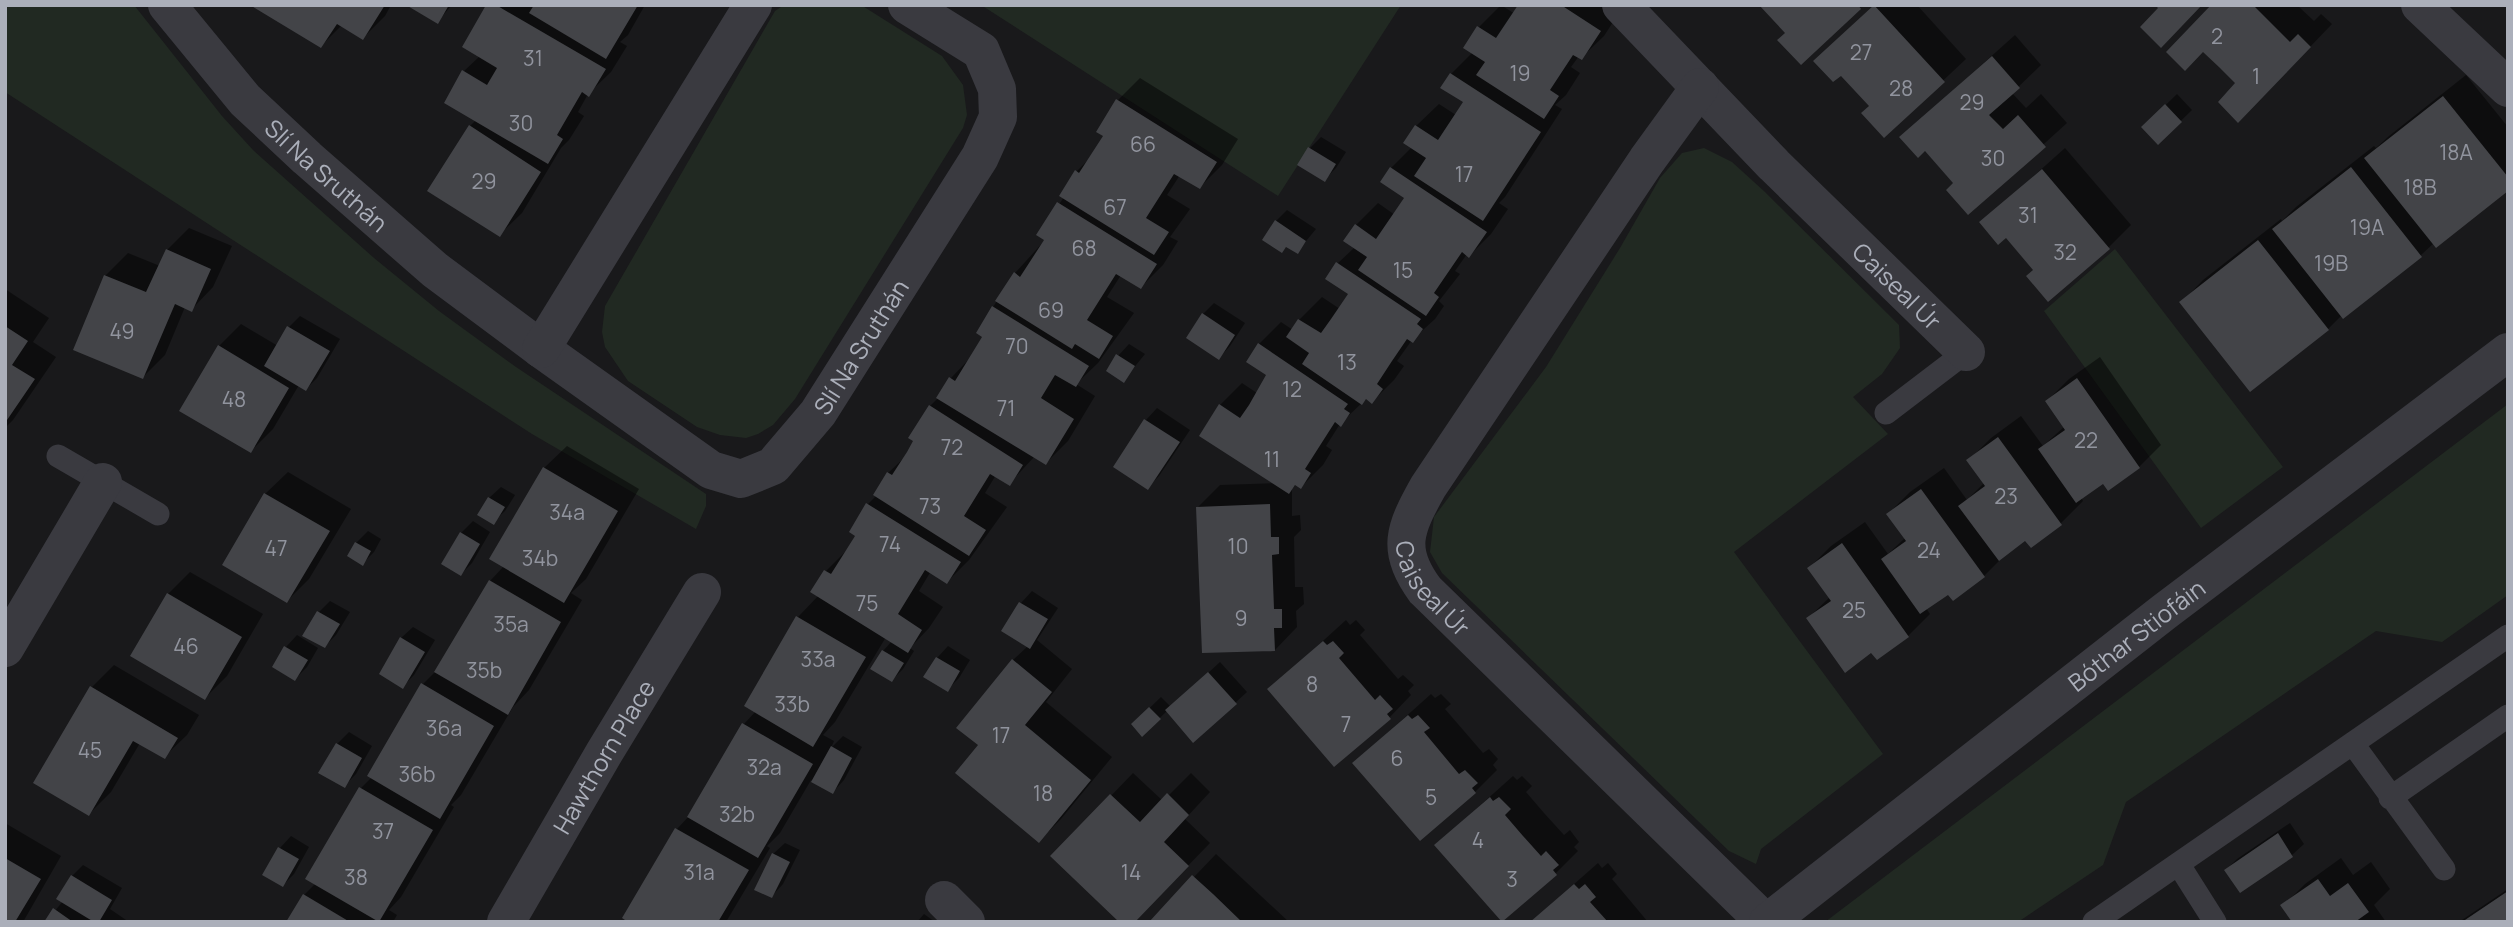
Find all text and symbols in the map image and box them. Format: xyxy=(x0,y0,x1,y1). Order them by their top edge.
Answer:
house number: 2 xyxy=(2211,22,2223,50)
house number: 27 xyxy=(1850,38,1872,66)
house number: 31 xyxy=(523,44,543,72)
house number: 19 xyxy=(1509,59,1531,87)
house number: 1 xyxy=(2252,62,2260,90)
house number: 28 xyxy=(1889,74,1913,102)
house number: 29 xyxy=(1959,88,1985,116)
house number: 30 xyxy=(509,109,533,137)
street label: Slí Na Sruthán xyxy=(258,111,396,239)
house number: 66 xyxy=(1130,130,1156,158)
house number: 18A xyxy=(2439,138,2473,166)
house number: 30 xyxy=(1981,144,2005,172)
house number: 17 xyxy=(1455,160,1473,188)
house number: 29 xyxy=(471,167,497,195)
house number: 18B xyxy=(2403,173,2437,201)
house number: 67 xyxy=(1103,193,1127,221)
house number: 31 xyxy=(2018,201,2038,229)
house number: 19A xyxy=(2350,213,2384,241)
house number: 68 xyxy=(1071,234,1097,262)
street label: Caiseal Úr xyxy=(1846,235,1949,337)
house number: 32 xyxy=(2053,238,2077,266)
house number: 19B xyxy=(2314,249,2348,277)
house number: 15 xyxy=(1393,256,1413,284)
street label: Slí Na Sruthán xyxy=(805,272,915,421)
house number: 69 xyxy=(1038,296,1064,324)
house number: 49 xyxy=(109,317,135,345)
house number: 70 xyxy=(1005,332,1029,360)
house number: 13 xyxy=(1337,348,1357,376)
house number: 12 xyxy=(1282,375,1302,403)
house number: 48 xyxy=(222,385,246,413)
house number: 71 xyxy=(997,394,1015,422)
house number: 22 xyxy=(2074,426,2098,454)
house number: 72 xyxy=(941,433,963,461)
house number: 11 xyxy=(1264,445,1280,473)
house number: 23 xyxy=(1994,482,2018,510)
house number: 73 xyxy=(919,492,941,520)
house number: 34a xyxy=(549,498,585,526)
house number: 74 xyxy=(879,530,901,558)
house number: 10 xyxy=(1228,532,1249,560)
house number: 47 xyxy=(265,534,287,562)
house number: 24 xyxy=(1917,536,1941,564)
street label: Caiseal Úr xyxy=(1389,539,1478,643)
house number: 34b xyxy=(522,544,558,572)
street label: Bóthar Stiofáin xyxy=(2061,571,2211,698)
house number: 75 xyxy=(856,589,878,617)
house number: 25 xyxy=(1842,596,1866,624)
house number: 9 xyxy=(1234,604,1248,632)
house number: 35a xyxy=(493,610,529,638)
house number: 46 xyxy=(173,632,199,660)
house number: 33a xyxy=(801,645,835,673)
house number: 35b xyxy=(466,656,502,684)
house number: 8 xyxy=(1306,670,1318,698)
street label: Hawthorn Place xyxy=(544,673,662,839)
house number: 33b xyxy=(774,690,810,718)
house number: 7 xyxy=(1341,710,1351,738)
house number: 36a xyxy=(426,714,462,742)
house number: 17 xyxy=(992,721,1010,749)
house number: 45 xyxy=(78,736,102,764)
house number: 6 xyxy=(1390,744,1404,772)
house number: 32a xyxy=(746,753,782,781)
house number: 36b xyxy=(398,760,436,788)
house number: 18 xyxy=(1033,779,1053,807)
house number: 5 xyxy=(1425,783,1437,811)
house number: 32b xyxy=(719,800,755,828)
house number: 37 xyxy=(372,817,394,845)
house number: 4 xyxy=(1472,826,1484,854)
house number: 31a xyxy=(683,858,715,886)
house number: 14 xyxy=(1121,858,1141,886)
house number: 38 xyxy=(344,863,368,891)
house number: 3 xyxy=(1506,865,1518,893)

